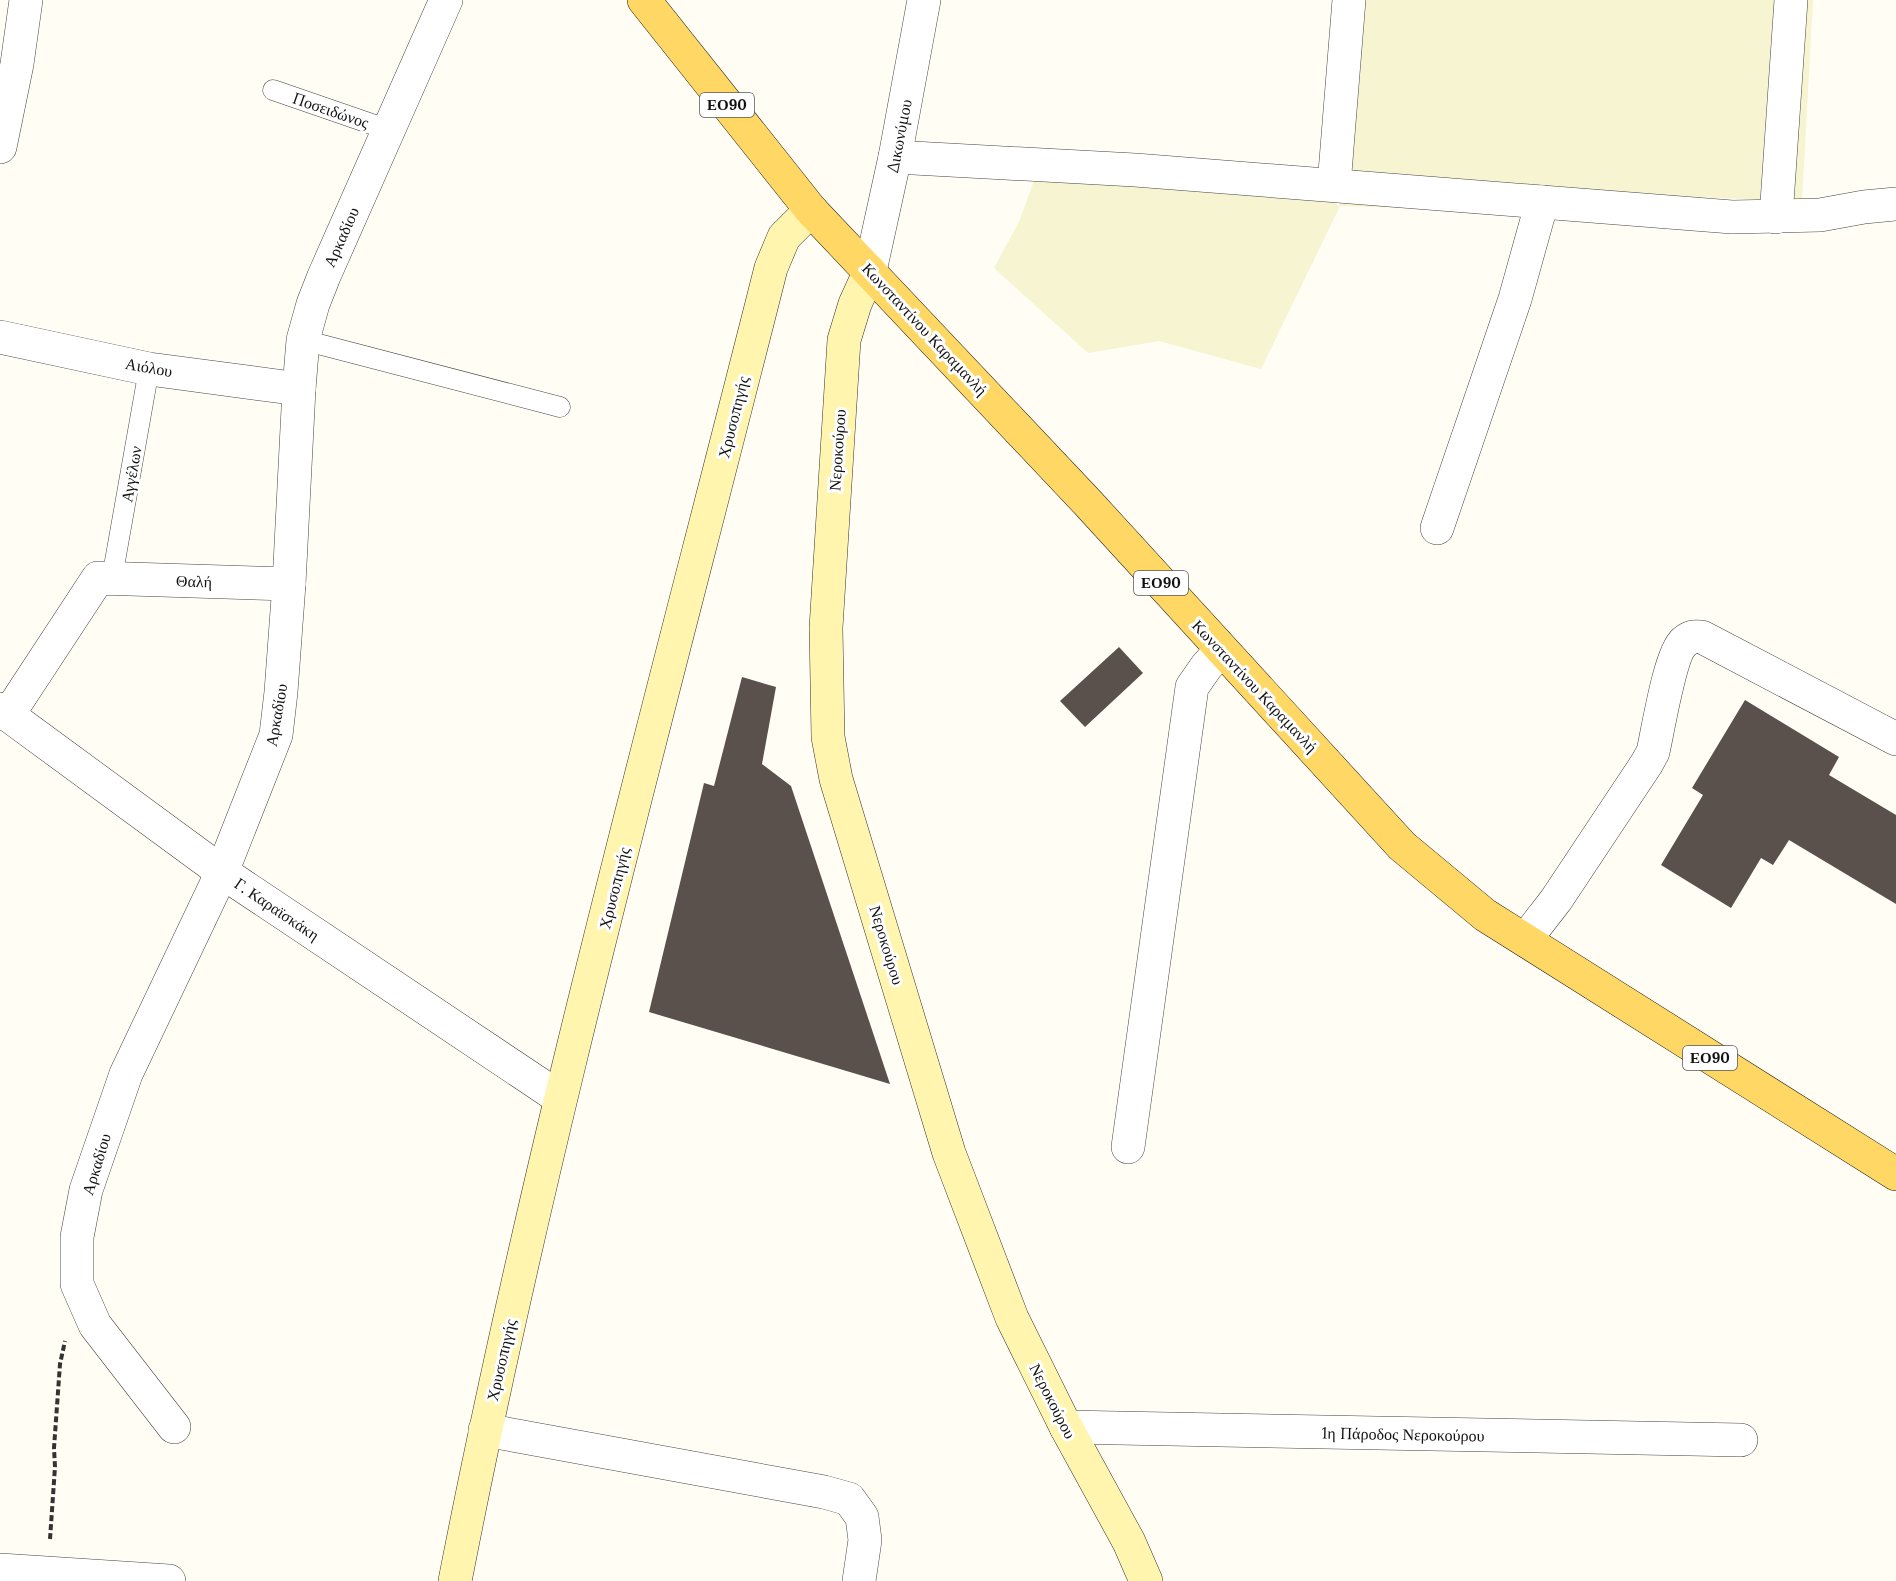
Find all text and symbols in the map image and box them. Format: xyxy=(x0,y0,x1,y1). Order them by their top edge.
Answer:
street label: Ποσειδώνος xyxy=(290,88,372,133)
road number: ΕΟ90 xyxy=(700,93,754,117)
street label: Δικωνύμου xyxy=(882,97,916,175)
street label: Αρκαδίου xyxy=(319,204,363,270)
street label: Κωνσταντίνου Καραμανλή xyxy=(858,258,992,400)
street label: Αιόλου xyxy=(124,353,174,381)
street label: Χρυσοπηγής xyxy=(713,373,753,460)
street label: Νεροκούρου xyxy=(824,408,850,491)
street label: Αγγέλων xyxy=(116,444,146,504)
street label: Θαλή xyxy=(176,570,212,592)
road number: ΕΟ90 xyxy=(1134,571,1188,595)
street label: Κωνσταντίνου Καραμανλή xyxy=(1188,615,1322,757)
street label: Αρκαδίου xyxy=(261,682,291,748)
street label: Χρυσοπηγής xyxy=(594,844,634,931)
street label: Γ. Καραϊσκάκη xyxy=(231,873,323,945)
street label: Νεροκούρου xyxy=(865,903,909,987)
road number: ΕΟ90 xyxy=(1683,1046,1737,1070)
street label: Αρκαδίου xyxy=(77,1131,115,1197)
street label: Χρυσοπηγής xyxy=(482,1316,520,1403)
street label: Νεροκούρου xyxy=(1026,1360,1081,1442)
street label: 1η Πάροδος Νεροκούρου xyxy=(1321,1423,1485,1445)

